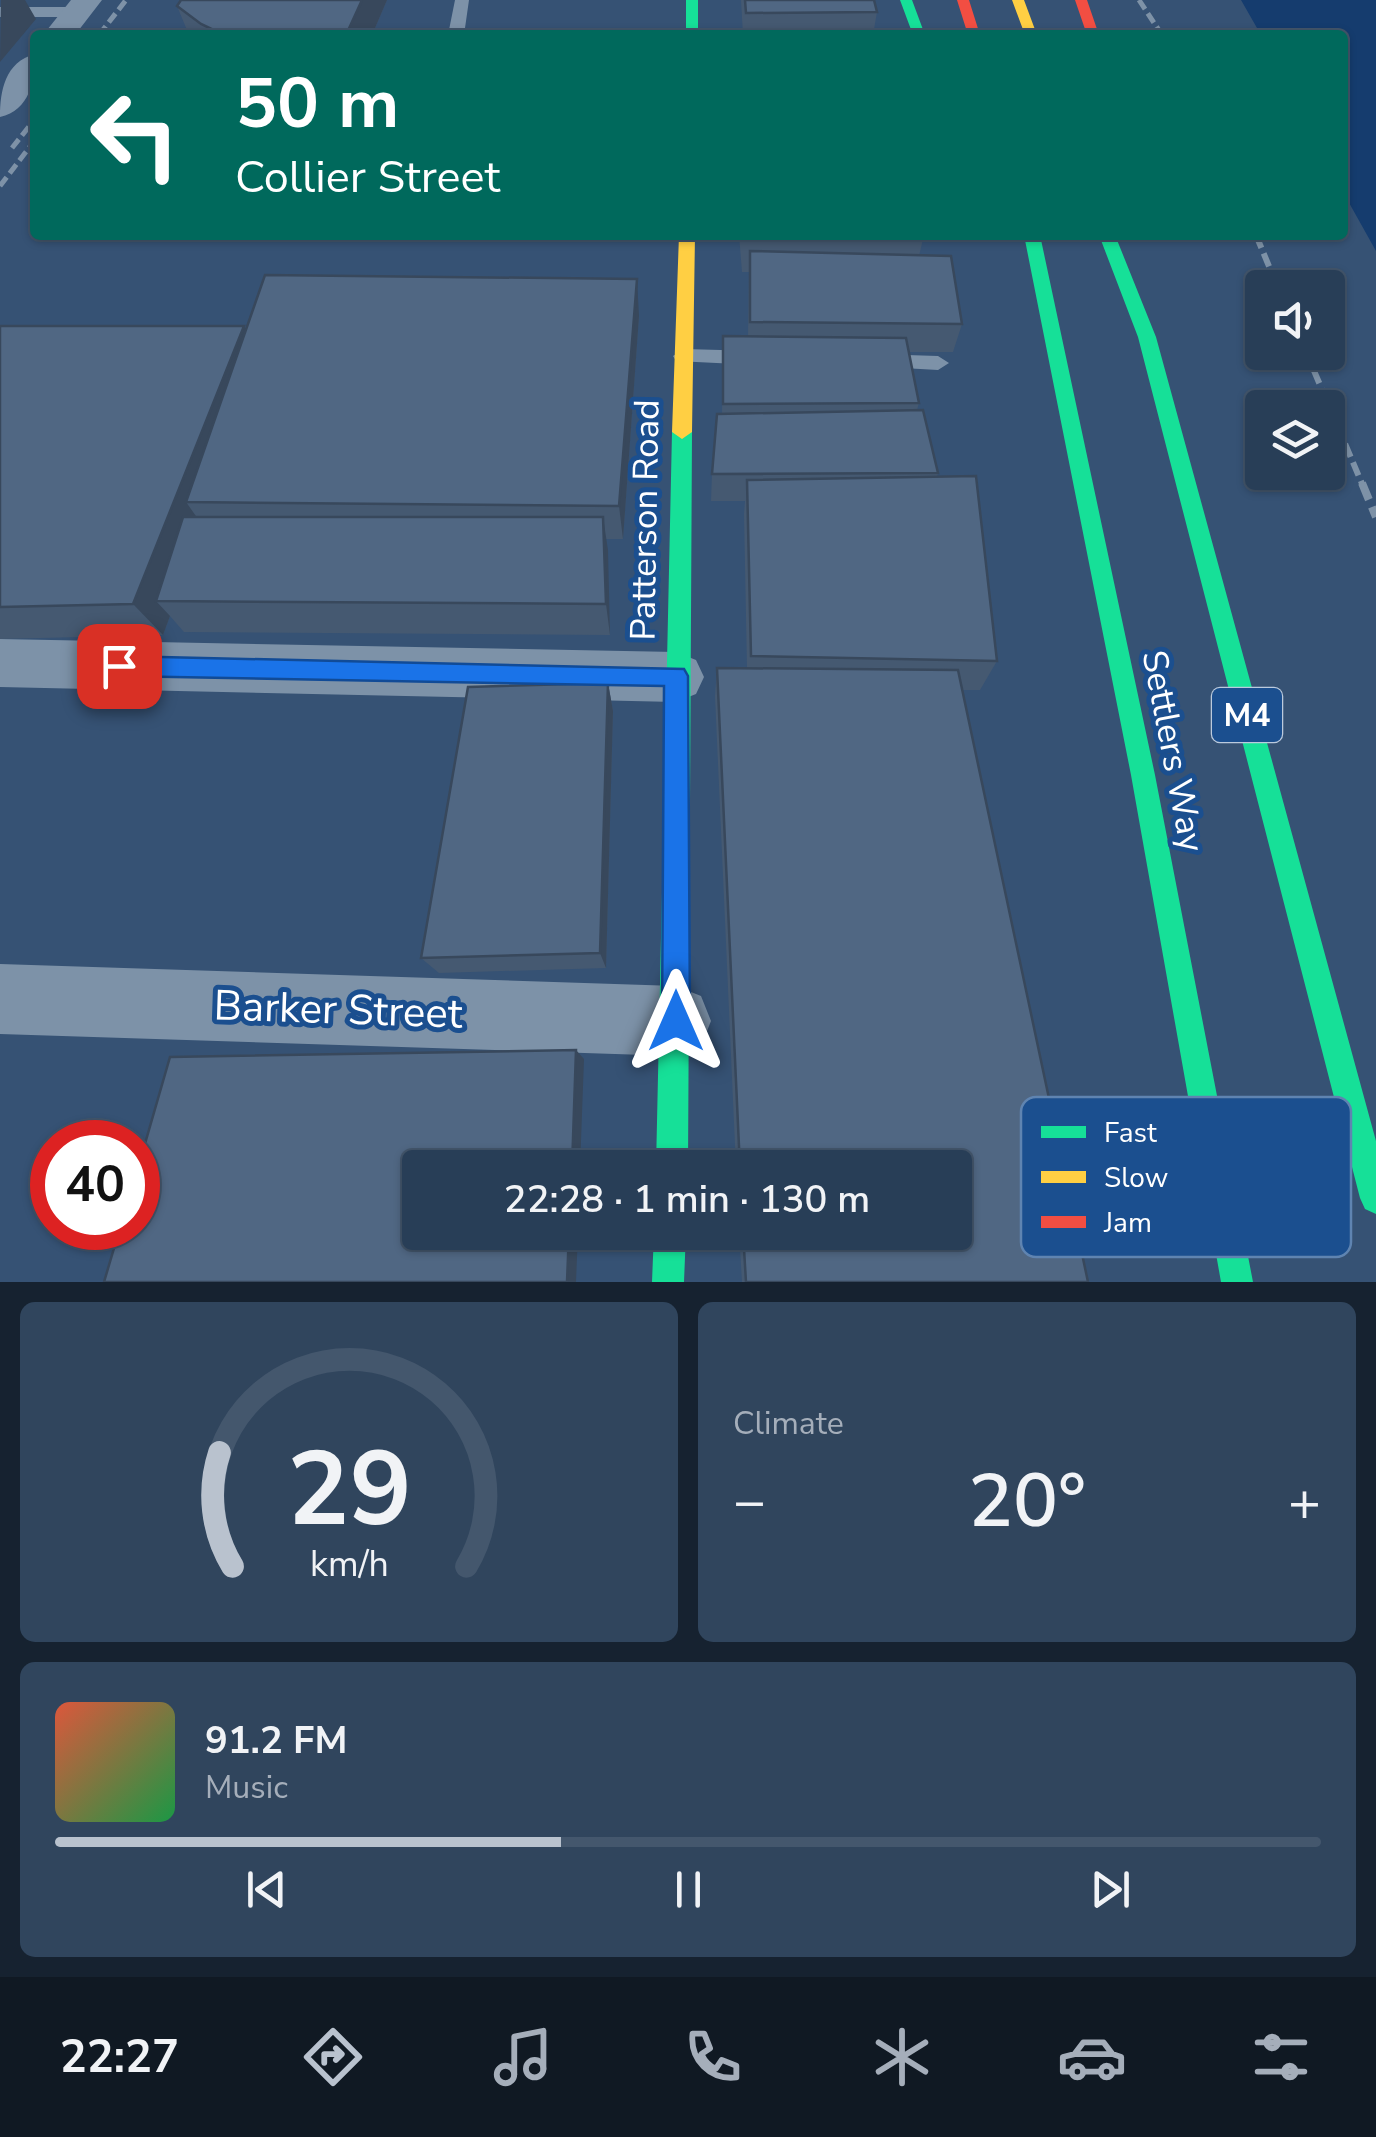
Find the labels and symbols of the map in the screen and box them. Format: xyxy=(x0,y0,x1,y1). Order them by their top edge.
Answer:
street label: Patterson Road xyxy=(619,399,671,641)
pin xyxy=(77,624,162,709)
street label: Settlers Way xyxy=(1130,646,1216,856)
road number: M4 xyxy=(1212,688,1282,742)
position arrow xyxy=(624,969,728,1073)
street label: Barker Street xyxy=(213,977,464,1043)
legend xyxy=(1021,1097,1351,1257)
text: Fast xyxy=(1104,1114,1157,1152)
speed limit sign: 40 xyxy=(30,1120,160,1250)
text: Slow xyxy=(1104,1159,1168,1197)
text: Jam xyxy=(1103,1204,1152,1242)

